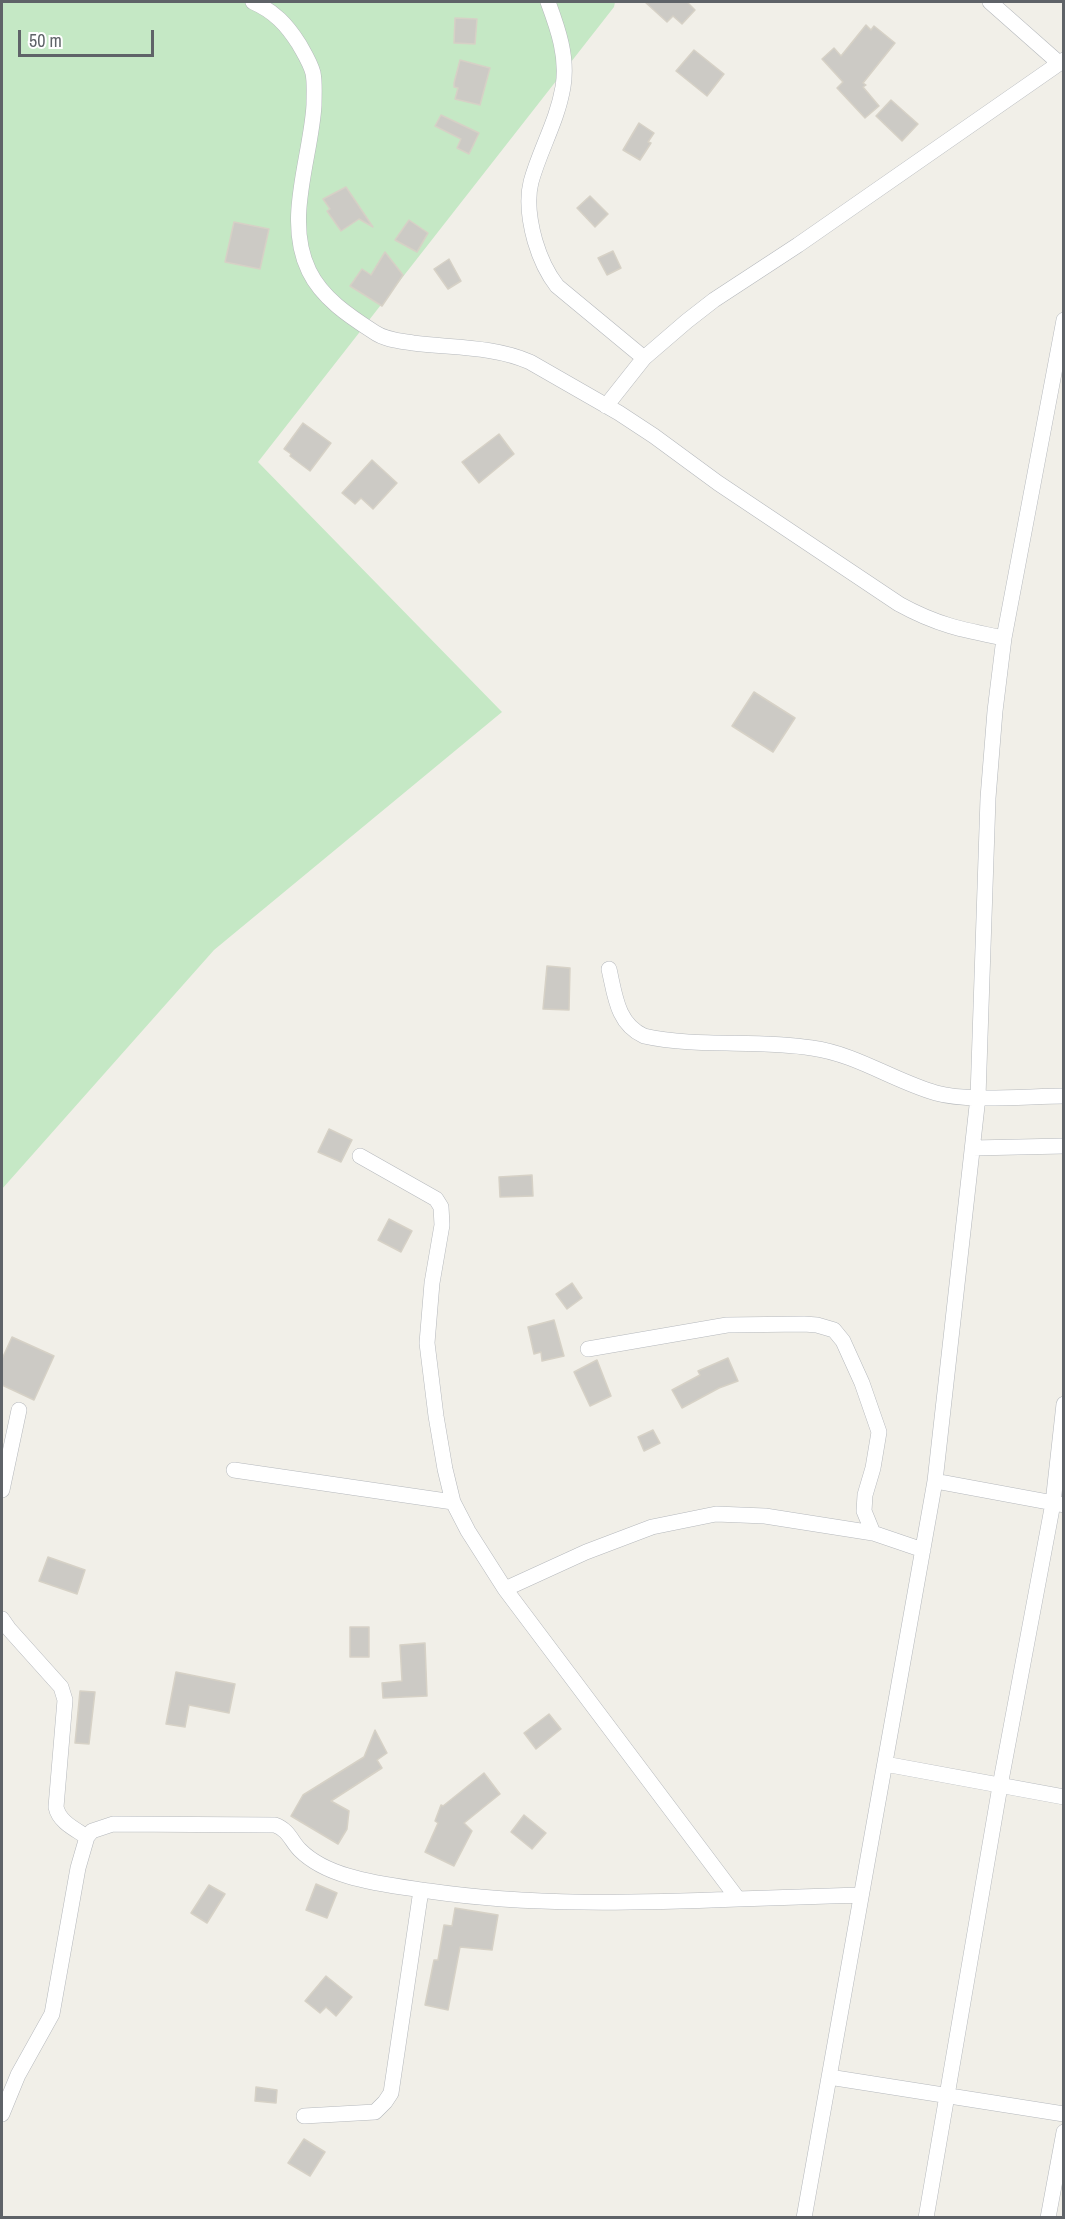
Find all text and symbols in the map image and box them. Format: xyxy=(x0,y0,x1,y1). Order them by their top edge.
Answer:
scale bar xyxy=(21,18,158,56)
text: 50 m xyxy=(29,28,62,53)

